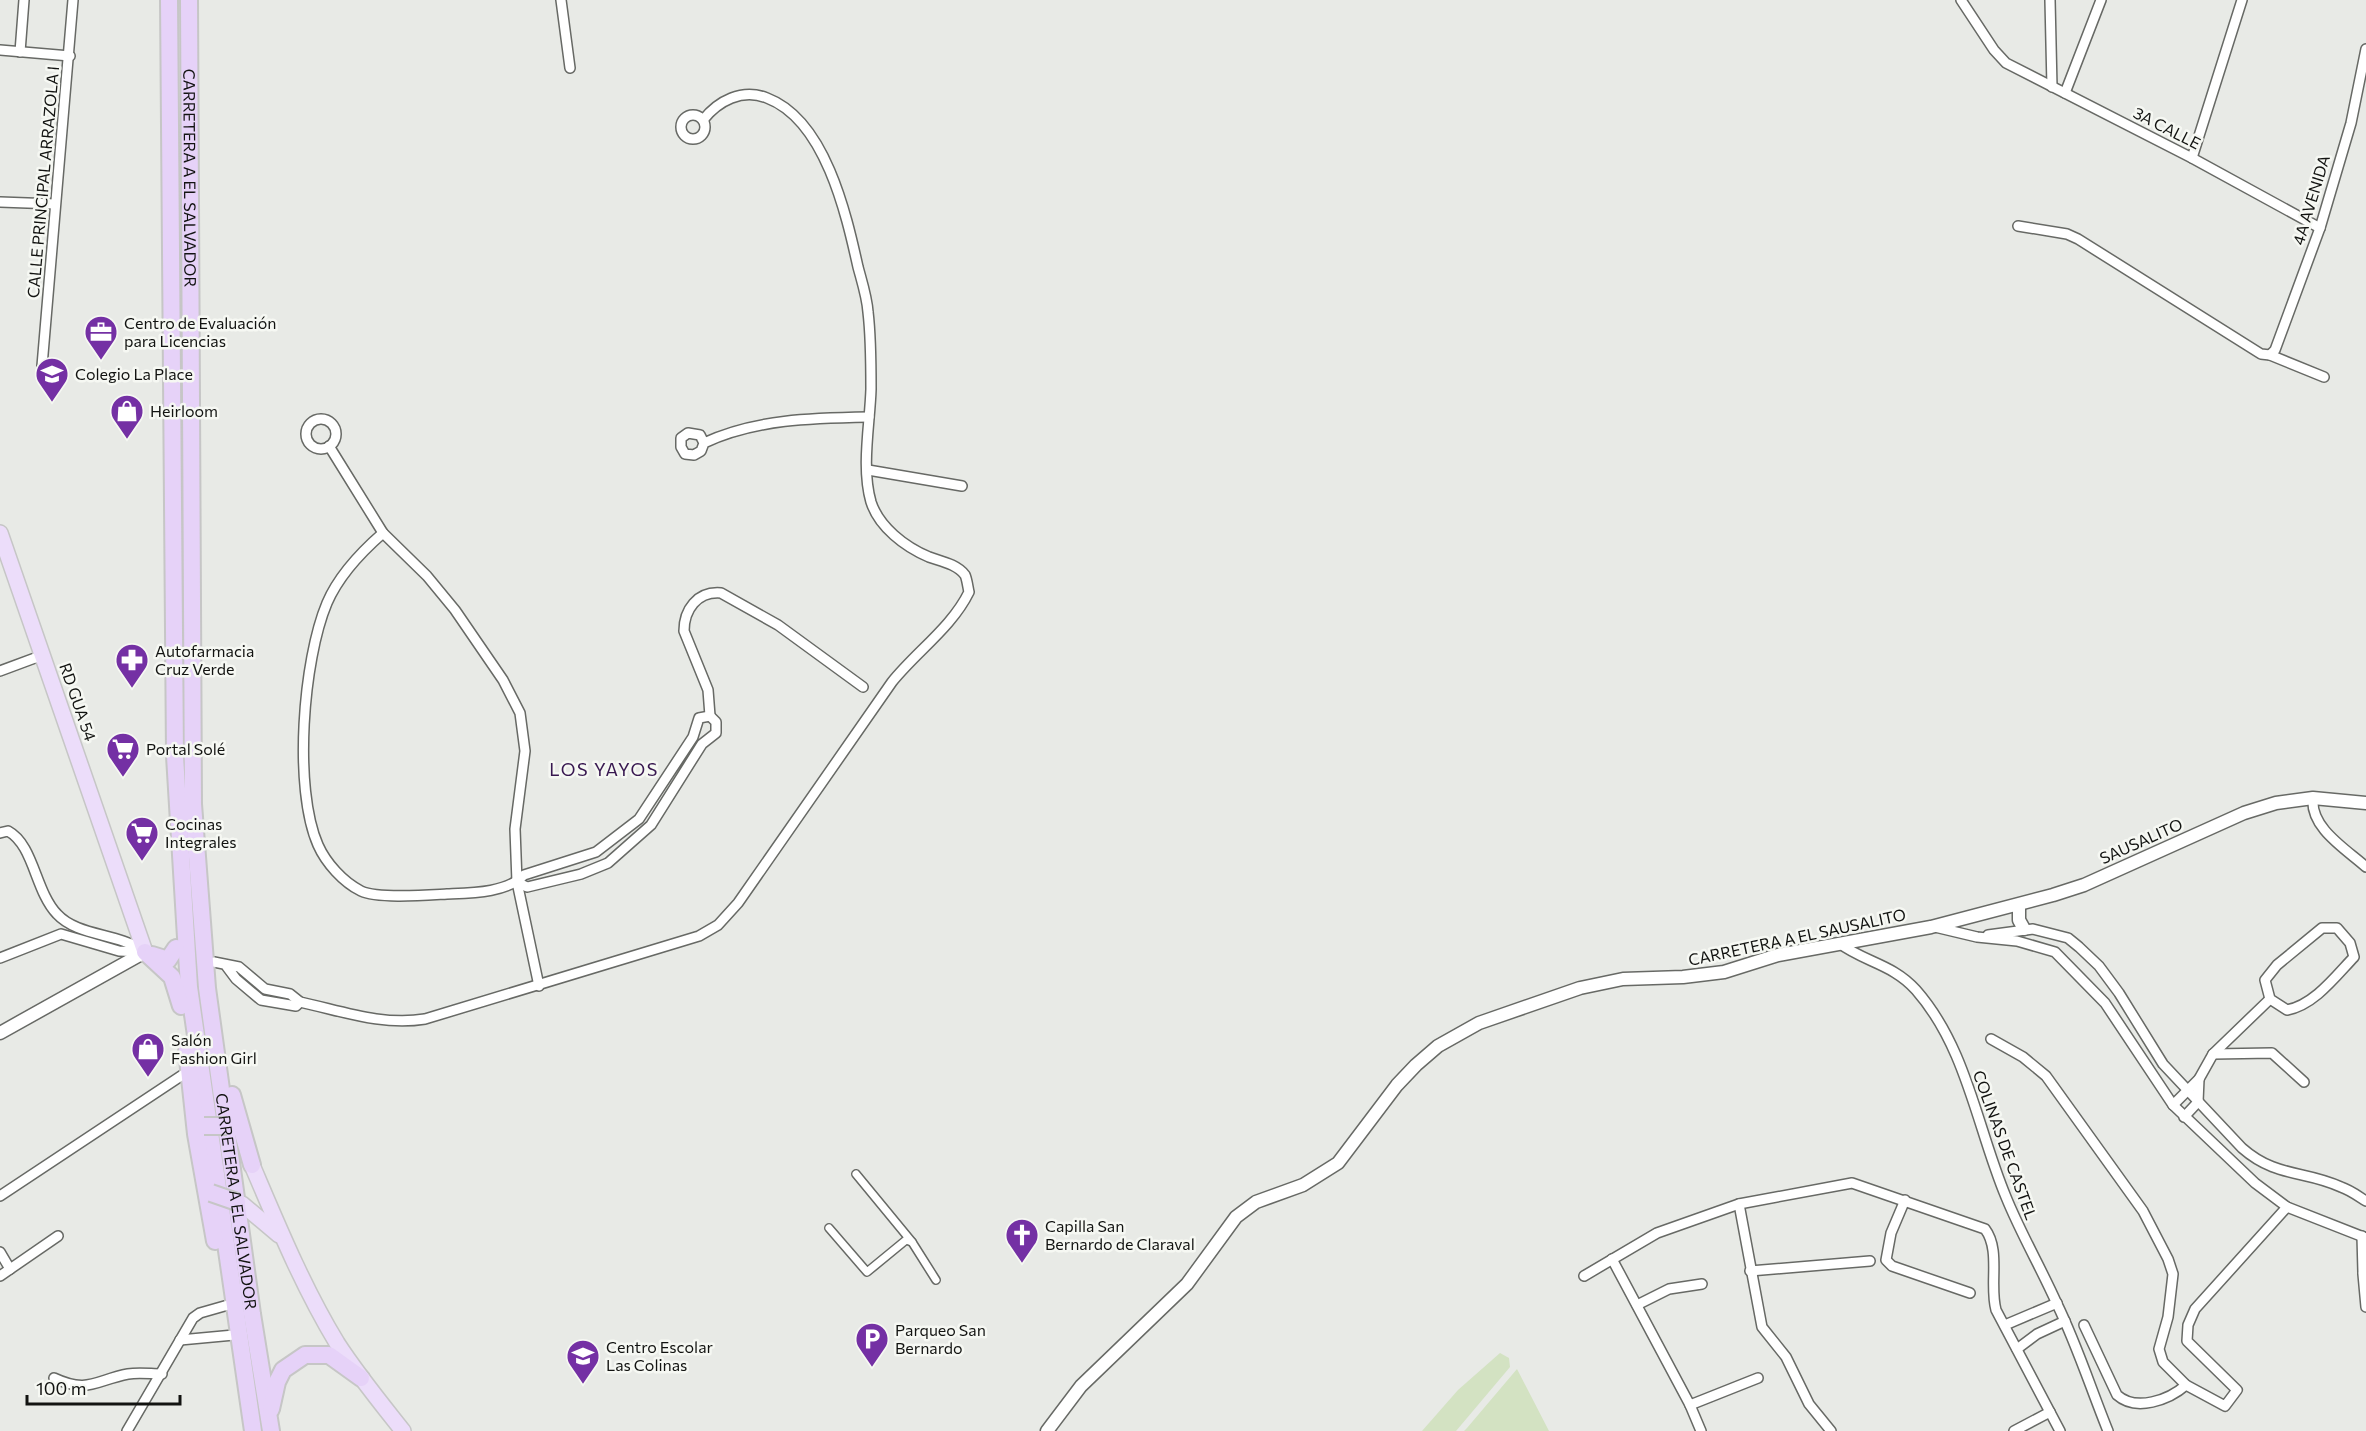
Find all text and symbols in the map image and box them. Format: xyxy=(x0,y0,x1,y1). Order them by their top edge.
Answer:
street label: CALLE PRINCIPAL ARRAZOLA I xyxy=(23,65,62,299)
street label: CARRETERA A EL SALVADOR xyxy=(180,69,200,287)
street label: 3A CALLE xyxy=(2131,103,2204,153)
street label: 4A AVENIDA xyxy=(2288,153,2333,247)
place label: Centro de Evaluación para Licencias xyxy=(124,313,276,350)
office icon: Centro de Evaluación para Licencias xyxy=(83,314,119,361)
school or university icon: Colegio La Place xyxy=(34,356,70,403)
place label: Colegio La Place xyxy=(75,364,193,383)
shop icon: Heirloom xyxy=(109,393,145,440)
place label: Heirloom xyxy=(150,401,218,420)
place label: Autofarmacia Cruz Verde xyxy=(155,641,254,678)
pharmacy icon: Autofarmacia Cruz Verde xyxy=(114,642,150,689)
street label: RD GUA 54 xyxy=(56,660,101,744)
supermarket icon: Portal Solé xyxy=(105,731,141,778)
place label: Portal Solé xyxy=(146,739,225,758)
district label: LOS YAYOS xyxy=(549,758,659,780)
place label: Cocinas Integrales xyxy=(165,814,237,851)
street label: SAUSALITO xyxy=(2097,814,2185,867)
supermarket icon: Cocinas Integrales xyxy=(124,815,160,862)
street label: CARRETERA A EL SAUSALITO xyxy=(1686,904,1907,969)
place label: Salón Fashion Girl xyxy=(171,1030,257,1067)
shop icon: Salón Fashion Girl xyxy=(130,1031,166,1078)
street label: COLINAS DE CASTEL xyxy=(1970,1068,2041,1222)
street label: CARRETERA A EL SALVADOR xyxy=(213,1092,261,1311)
place label: Capilla San Bernardo de Claraval xyxy=(1045,1216,1195,1253)
church icon: Capilla San Bernardo de Claraval xyxy=(1004,1217,1040,1264)
place label: Parqueo San Bernardo xyxy=(895,1320,986,1357)
parking icon: Parqueo San Bernardo xyxy=(854,1321,890,1368)
place label: Centro Escolar Las Colinas xyxy=(606,1337,714,1374)
school or university icon: Centro Escolar Las Colinas xyxy=(565,1338,601,1385)
scale bar xyxy=(27,1368,180,1406)
text: 100 m xyxy=(36,1377,86,1399)

